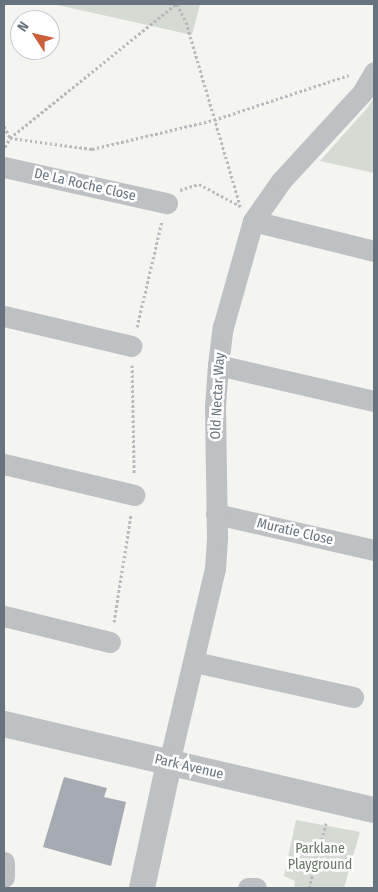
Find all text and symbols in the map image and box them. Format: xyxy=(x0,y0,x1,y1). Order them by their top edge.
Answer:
north arrow xyxy=(10,10,60,60)
text: N xyxy=(14,18,32,35)
street label: De La Roche Close xyxy=(33,165,137,205)
street label: Old Nectar Way xyxy=(207,352,229,440)
street label: Muratie Close xyxy=(255,515,335,549)
street label: Park Avenue xyxy=(153,751,225,783)
park label: Parklane Playground xyxy=(288,841,352,874)

